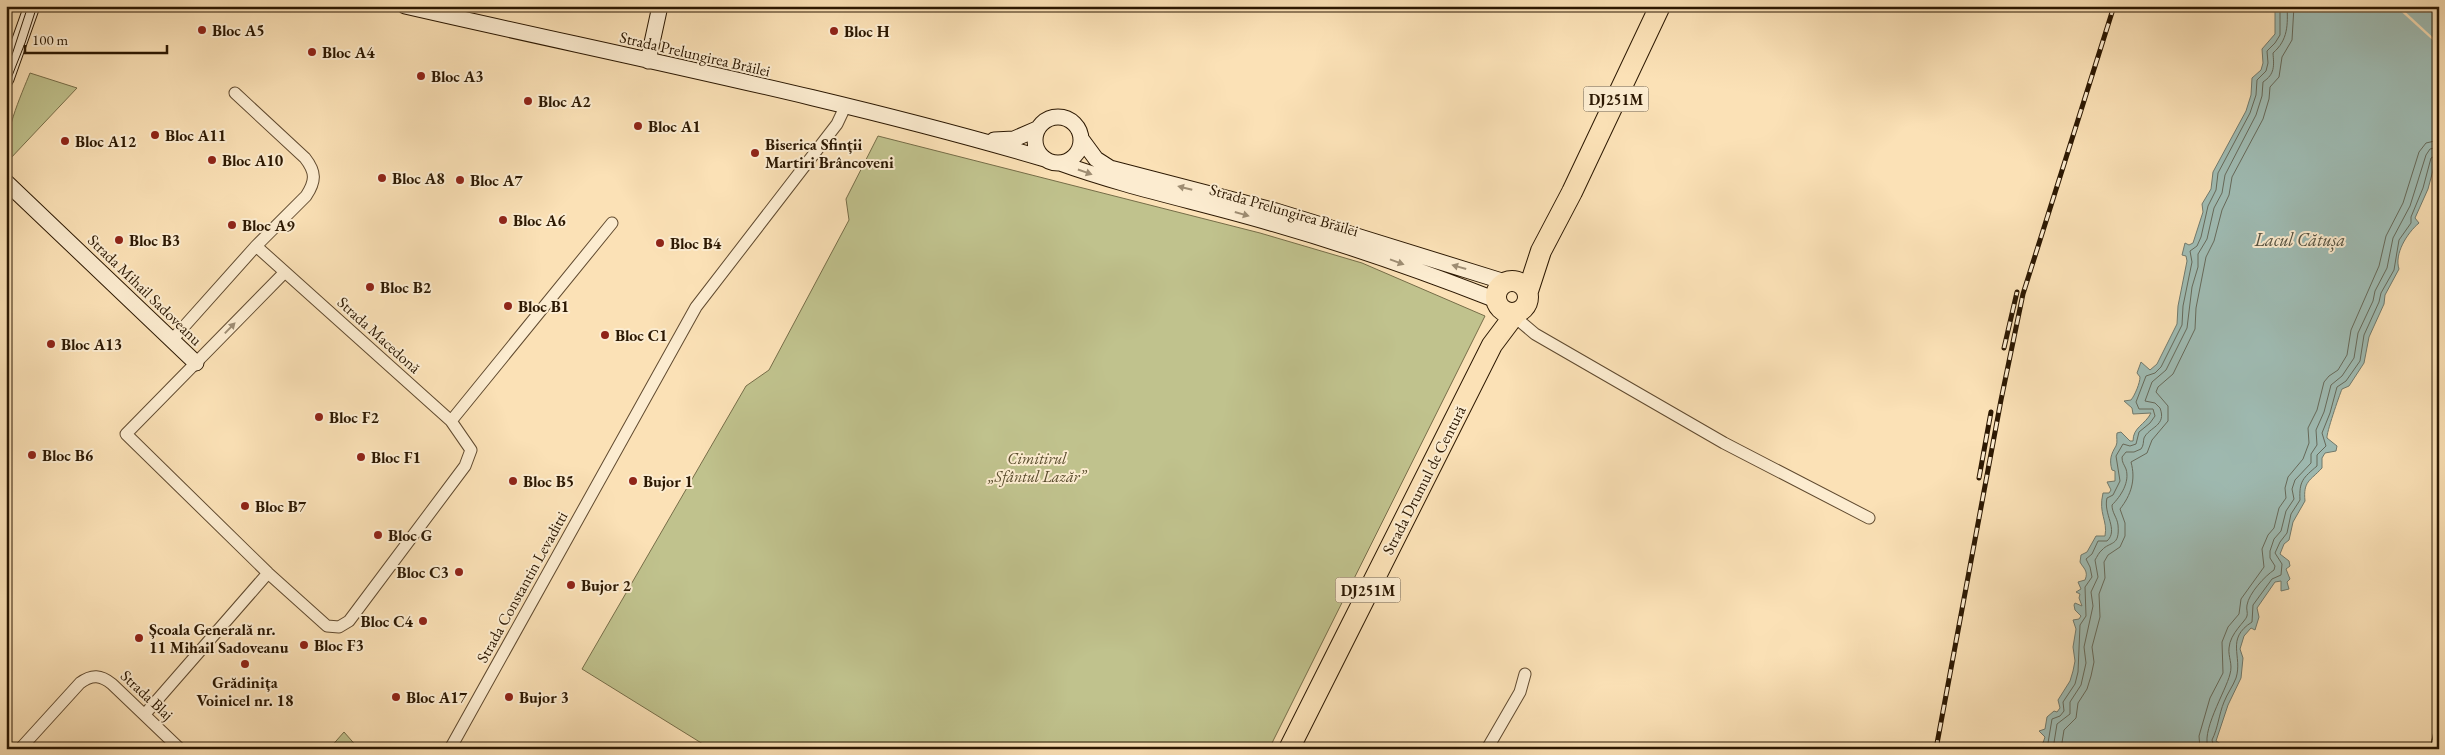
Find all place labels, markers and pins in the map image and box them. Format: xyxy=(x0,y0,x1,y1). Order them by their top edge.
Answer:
place label: Bloc A5 xyxy=(212,20,265,41)
place label: Bloc H xyxy=(844,21,890,42)
marker: Bloc A5 xyxy=(196,24,208,36)
marker: Bloc H xyxy=(828,25,840,37)
place label: Bloc A4 xyxy=(322,42,375,63)
marker: Bloc A4 xyxy=(306,46,318,58)
place label: Bloc A3 xyxy=(431,66,484,87)
marker: Bloc A3 xyxy=(415,70,427,82)
place label: Bloc A2 xyxy=(538,91,591,112)
marker: Bloc A2 xyxy=(522,95,534,107)
place label: Bloc A1 xyxy=(648,116,701,137)
marker: Bloc A1 xyxy=(632,120,644,132)
place label: Bloc A11 xyxy=(165,125,226,146)
marker: Bloc A11 xyxy=(149,129,161,141)
place label: Bloc A12 xyxy=(75,131,137,152)
place label: Biserica Sfinții Martiri Brâncoveni xyxy=(765,134,894,173)
marker: Bloc A12 xyxy=(59,135,71,147)
marker: Biserica Sfinții Martiri Brâncoveni xyxy=(749,147,761,159)
place label: Bloc A10 xyxy=(222,150,284,171)
marker: Bloc A10 xyxy=(206,154,218,166)
place label: Bloc A8 xyxy=(392,168,445,189)
place label: Bloc A7 xyxy=(470,170,523,191)
marker: Bloc A8 xyxy=(376,172,388,184)
marker: Bloc A7 xyxy=(454,174,466,186)
place label: Bloc A6 xyxy=(513,210,566,231)
marker: Bloc A6 xyxy=(497,214,509,226)
place label: Bloc A9 xyxy=(242,215,295,236)
marker: Bloc A9 xyxy=(226,219,238,231)
place label: Bloc B3 xyxy=(129,230,180,251)
place label: Bloc B4 xyxy=(670,233,722,254)
marker: Bloc B3 xyxy=(113,234,125,246)
marker: Bloc B4 xyxy=(654,237,666,249)
place label: Bloc B2 xyxy=(380,277,432,298)
marker: Bloc B2 xyxy=(364,281,376,293)
place label: Bloc B1 xyxy=(518,296,569,317)
marker: Bloc B1 xyxy=(502,300,514,312)
place label: Bloc C1 xyxy=(615,325,668,346)
marker: Bloc C1 xyxy=(599,329,611,341)
place label: Bloc A13 xyxy=(61,334,122,355)
marker: Bloc A13 xyxy=(45,338,57,350)
place label: Bloc F2 xyxy=(329,407,379,428)
marker: Bloc F2 xyxy=(313,411,325,423)
place label: Bloc B6 xyxy=(42,445,94,466)
place label: Bloc F1 xyxy=(371,447,421,468)
marker: Bloc B6 xyxy=(26,449,38,461)
marker: Bloc F1 xyxy=(355,451,367,463)
place label: Bloc B5 xyxy=(523,471,574,492)
place label: Bujor 1 xyxy=(643,471,693,492)
marker: Bloc B5 xyxy=(507,475,519,487)
marker: Bujor 1 xyxy=(627,475,639,487)
place label: Bloc B7 xyxy=(255,496,307,517)
marker: Bloc B7 xyxy=(239,500,251,512)
place label: Bloc G xyxy=(388,525,433,546)
marker: Bloc G xyxy=(372,529,384,541)
place label: Bloc C3 xyxy=(396,562,449,583)
marker: Bloc C3 xyxy=(453,566,465,578)
place label: Bujor 2 xyxy=(581,575,632,596)
marker: Bujor 2 xyxy=(565,579,577,591)
place label: Bloc C4 xyxy=(360,611,414,632)
marker: Bloc C4 xyxy=(417,615,429,627)
place label: Școala Generală nr. 11 Mihail Sadoveanu xyxy=(149,619,289,658)
marker: Școala Generală nr. 11 Mihail Sadoveanu xyxy=(133,632,145,644)
place label: Bloc F3 xyxy=(314,635,364,656)
marker: Bloc F3 xyxy=(298,639,310,651)
marker: Grădinița Voinicel nr. 18 xyxy=(239,658,251,670)
place label: Grădinița Voinicel nr. 18 xyxy=(197,672,293,711)
place label: Bloc A17 xyxy=(406,687,468,708)
place label: Bujor 3 xyxy=(519,687,569,708)
marker: Bloc A17 xyxy=(390,691,402,703)
marker: Bujor 3 xyxy=(503,691,515,703)

